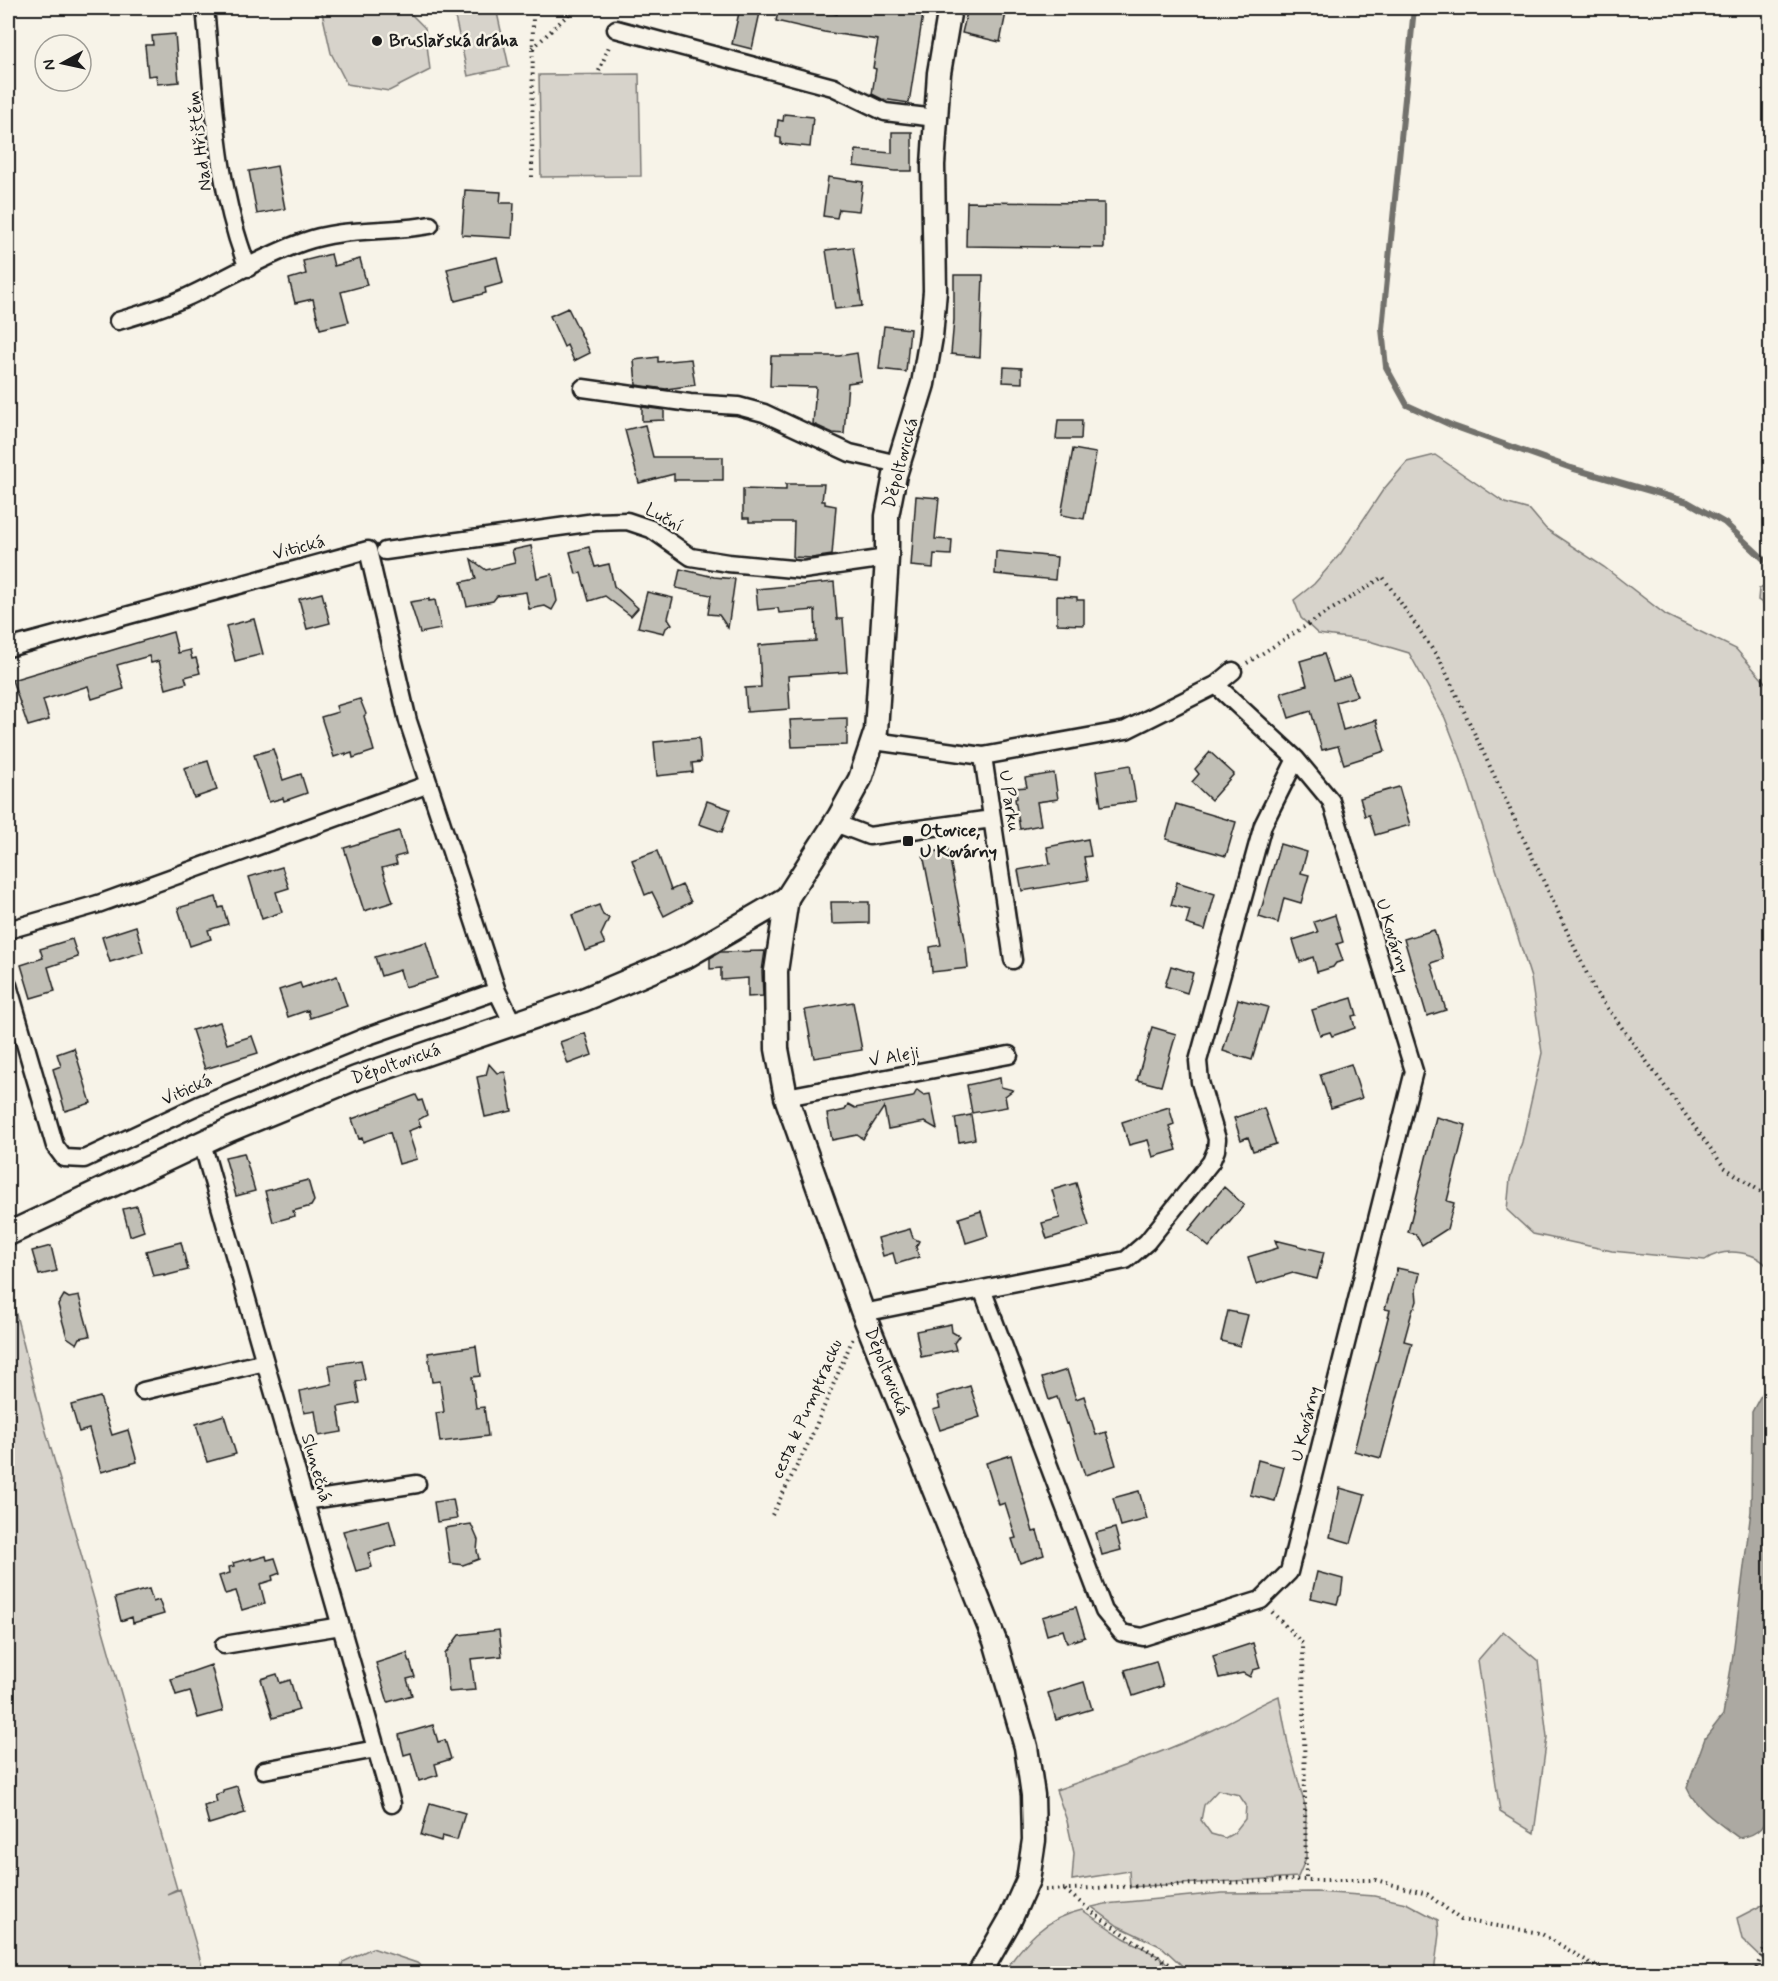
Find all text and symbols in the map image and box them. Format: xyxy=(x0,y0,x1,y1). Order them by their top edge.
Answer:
place label: Bruslařská dráha xyxy=(389,29,519,53)
north arrow xyxy=(33,33,93,93)
marker: Bruslařská dráha xyxy=(370,34,384,48)
text: N xyxy=(38,58,61,72)
street label: Nad Hřištěm xyxy=(182,89,218,193)
street label: Děpoltovická xyxy=(877,415,925,511)
street label: Luční xyxy=(641,498,687,538)
street label: Vitická xyxy=(270,529,328,567)
street label: U Parku xyxy=(992,768,1026,834)
place label: Otovice, U Kovárny xyxy=(920,819,997,864)
marker: Otovice, U Kovárny xyxy=(901,834,915,848)
street label: U Kovárny xyxy=(1369,896,1415,976)
street label: Děpoltovická xyxy=(348,1038,444,1091)
street label: V Aleji xyxy=(867,1041,921,1073)
street label: Vitická xyxy=(158,1068,216,1112)
street label: Děpoltovická xyxy=(858,1324,915,1420)
street label: cesta k Pumptracku xyxy=(765,1335,849,1483)
street label: U Kovárny xyxy=(1285,1384,1327,1464)
street label: Slunečná xyxy=(295,1431,337,1505)

